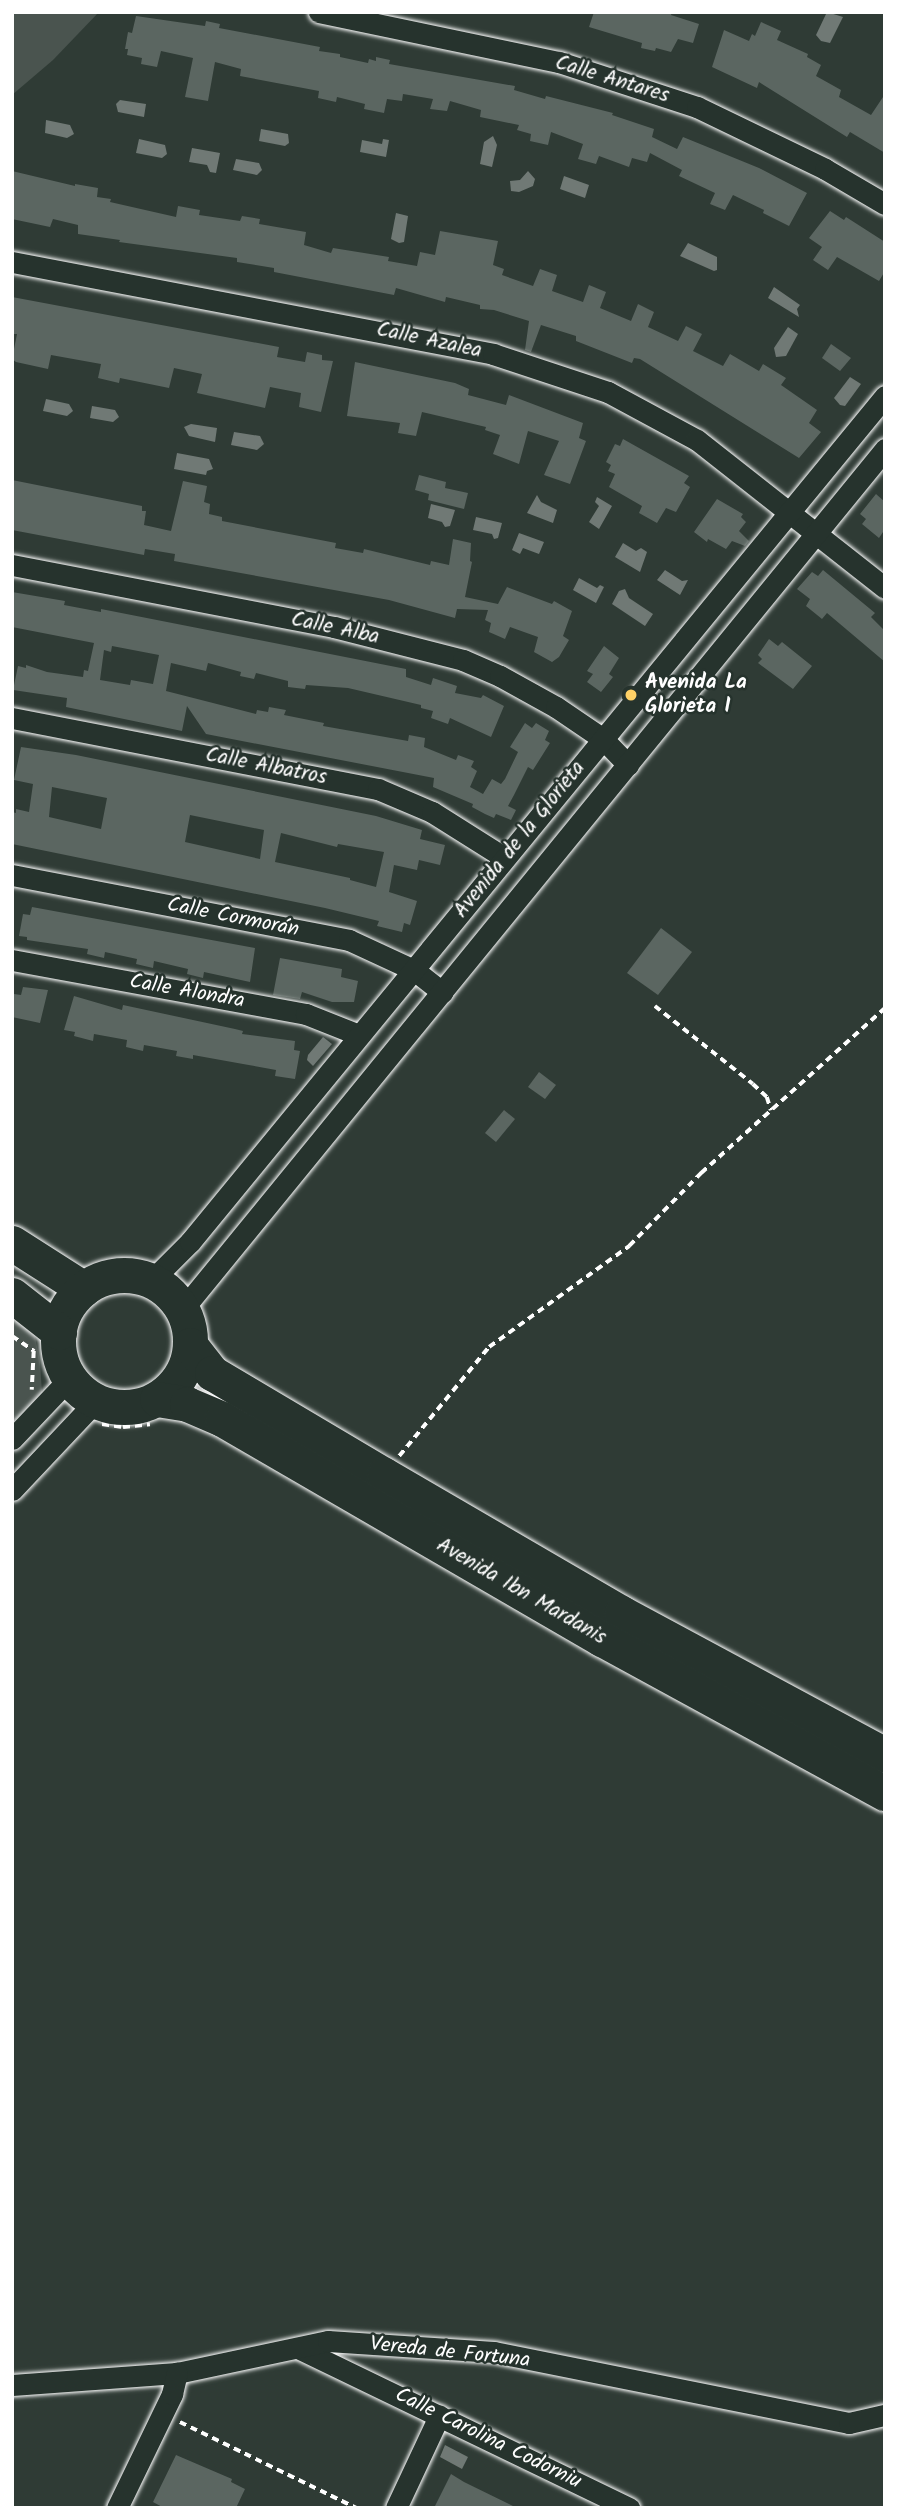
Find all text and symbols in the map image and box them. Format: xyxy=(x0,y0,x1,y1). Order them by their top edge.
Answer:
street label: Calle Antares xyxy=(552,51,672,109)
street label: Calle Azalea xyxy=(374,318,484,364)
street label: Calle Alba xyxy=(289,607,381,651)
place label: Avenida La Glorieta I xyxy=(645,670,747,720)
marker: Avenida La Glorieta I xyxy=(623,687,639,703)
street label: Calle Albatros xyxy=(203,743,329,791)
street label: Avenida de la Glorieta xyxy=(449,756,591,924)
street label: Calle Cormorán xyxy=(165,893,301,943)
street label: Calle Alondra xyxy=(127,969,247,1015)
street label: Avenida Ibn Mardanis xyxy=(432,1533,610,1651)
street label: Vereda de Fortuna xyxy=(369,2332,531,2374)
street label: Calle Carolina Codorniu xyxy=(391,2383,585,2495)

